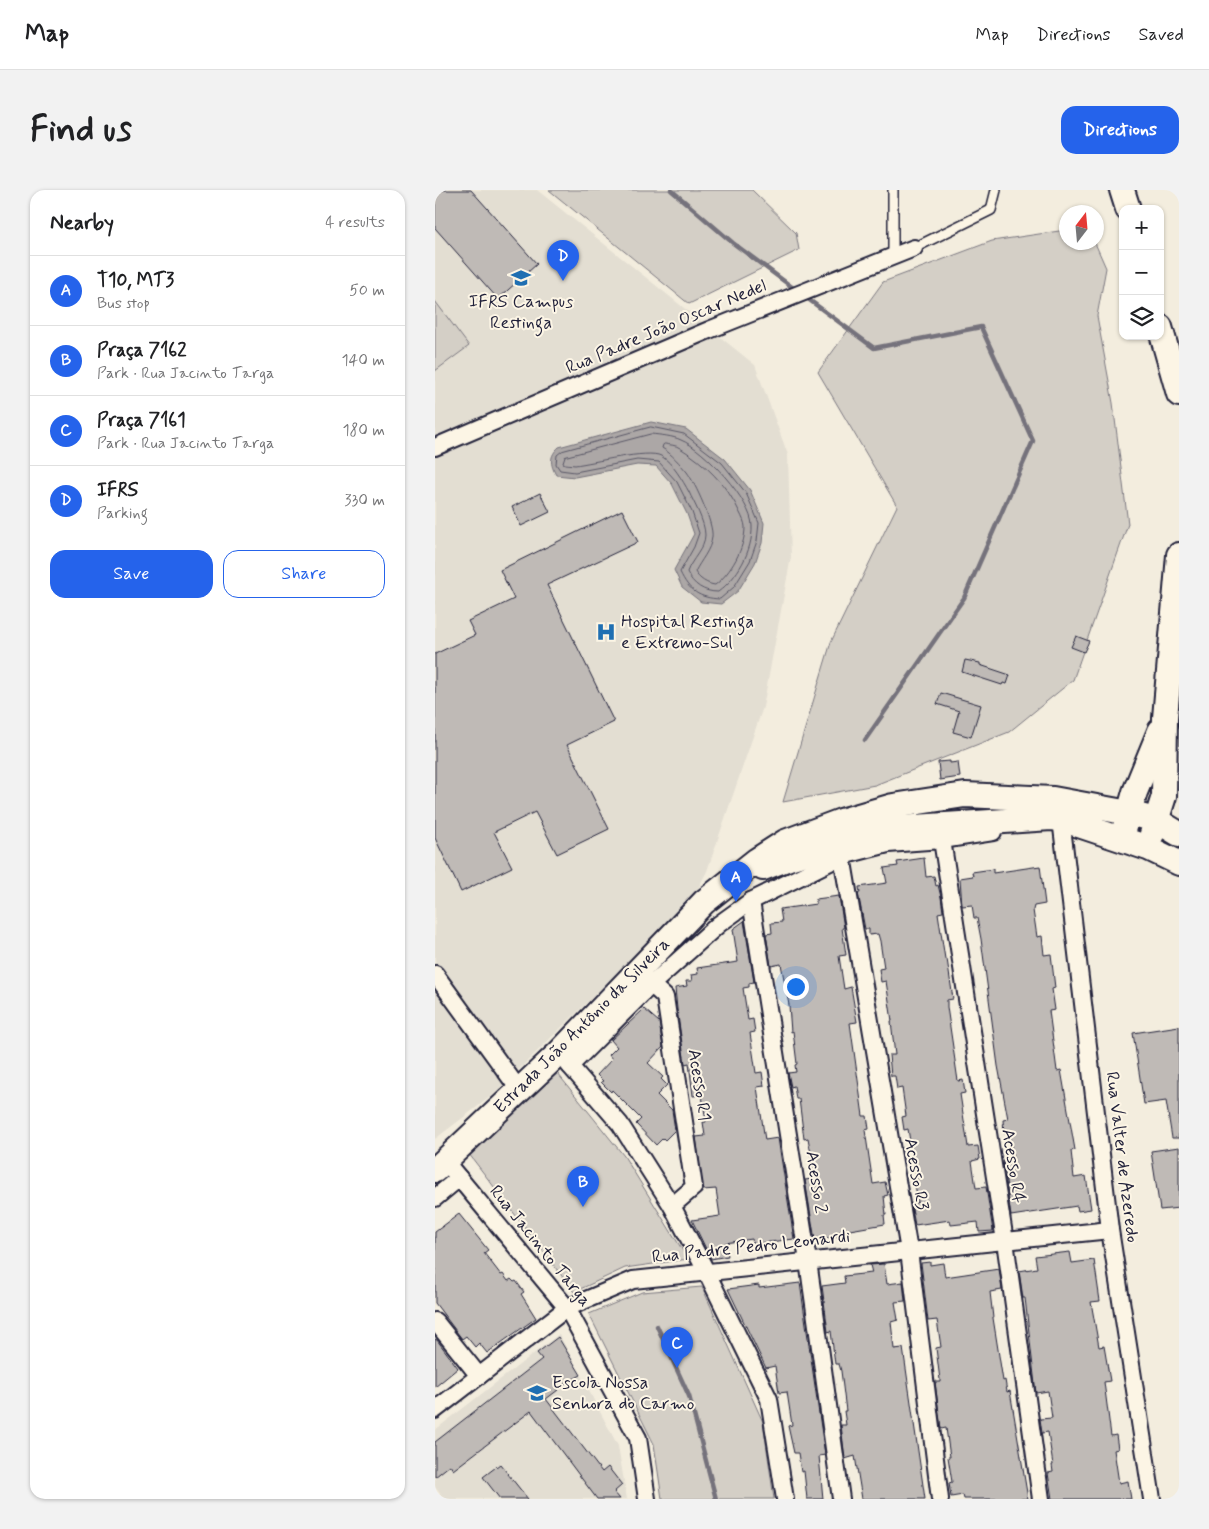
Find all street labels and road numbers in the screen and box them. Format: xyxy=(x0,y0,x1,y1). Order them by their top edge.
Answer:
street label: Rua Padre João Oscar Nedel xyxy=(562,274,770,380)
street label: Estrada João Antônio da Silveira xyxy=(489,933,675,1119)
street label: Acesso R1 xyxy=(681,1047,717,1123)
street label: Rua Valter de Azeredo xyxy=(1100,1070,1144,1244)
street label: Acesso R4 xyxy=(995,1127,1031,1205)
street label: Acesso R3 xyxy=(898,1136,934,1212)
street label: Acesso 2 xyxy=(799,1149,833,1215)
street label: Rua Jacinto Targa xyxy=(484,1180,596,1312)
street label: Rua Padre Pedro Leonardi xyxy=(651,1225,851,1269)

